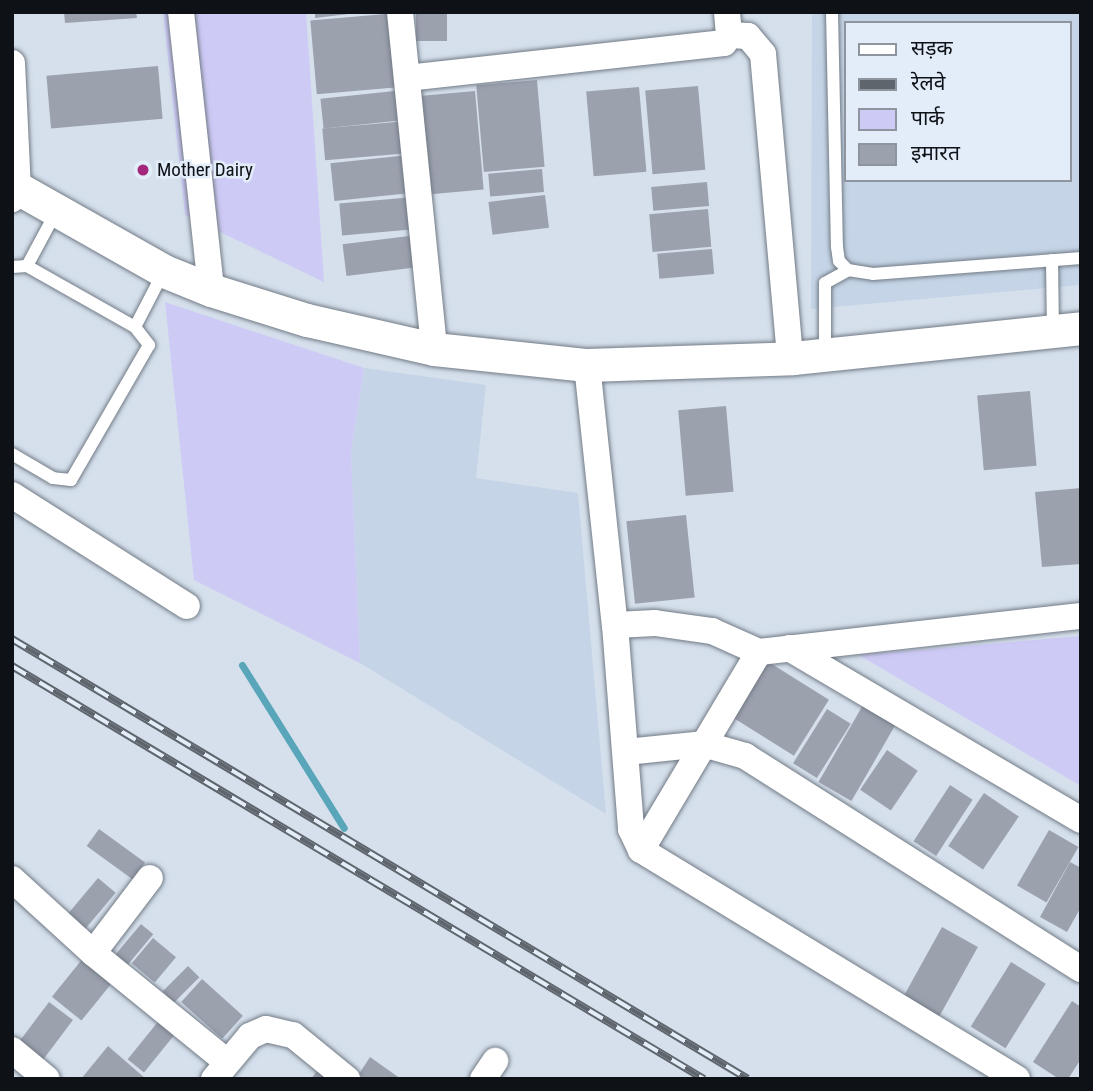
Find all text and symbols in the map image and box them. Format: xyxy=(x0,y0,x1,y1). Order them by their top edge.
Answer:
legend xyxy=(844,21,1072,182)
text: सड़क xyxy=(911,36,953,60)
text: रेलवे xyxy=(911,71,946,95)
text: पार्क xyxy=(911,106,945,130)
text: इमारत xyxy=(911,141,960,165)
place label: Mother Dairy xyxy=(157,159,253,181)
marker: Mother Dairy xyxy=(135,162,151,178)

